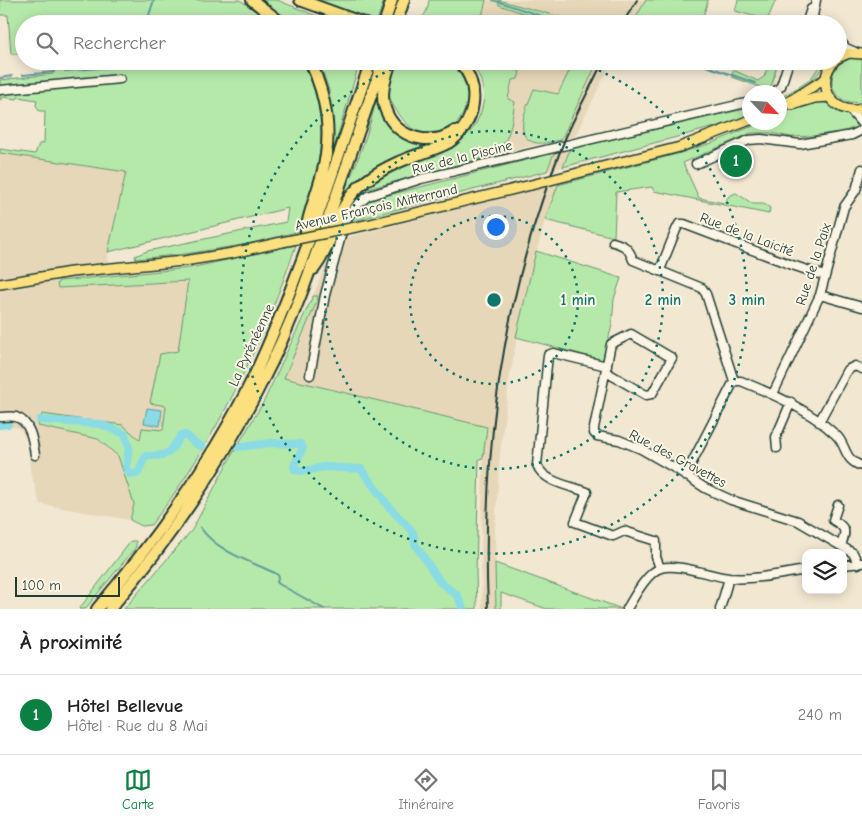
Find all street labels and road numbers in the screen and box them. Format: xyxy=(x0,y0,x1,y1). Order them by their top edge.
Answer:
street label: Rue de la Piscine xyxy=(410,137,514,178)
street label: Avenue François Mitterrand xyxy=(293,181,459,234)
street label: Rue de la Laicité xyxy=(698,209,796,260)
street label: Rue de la Paix xyxy=(792,220,835,307)
street label: La Pyrénéenne xyxy=(225,301,278,389)
street label: Rue des Gravettes xyxy=(626,426,729,491)

